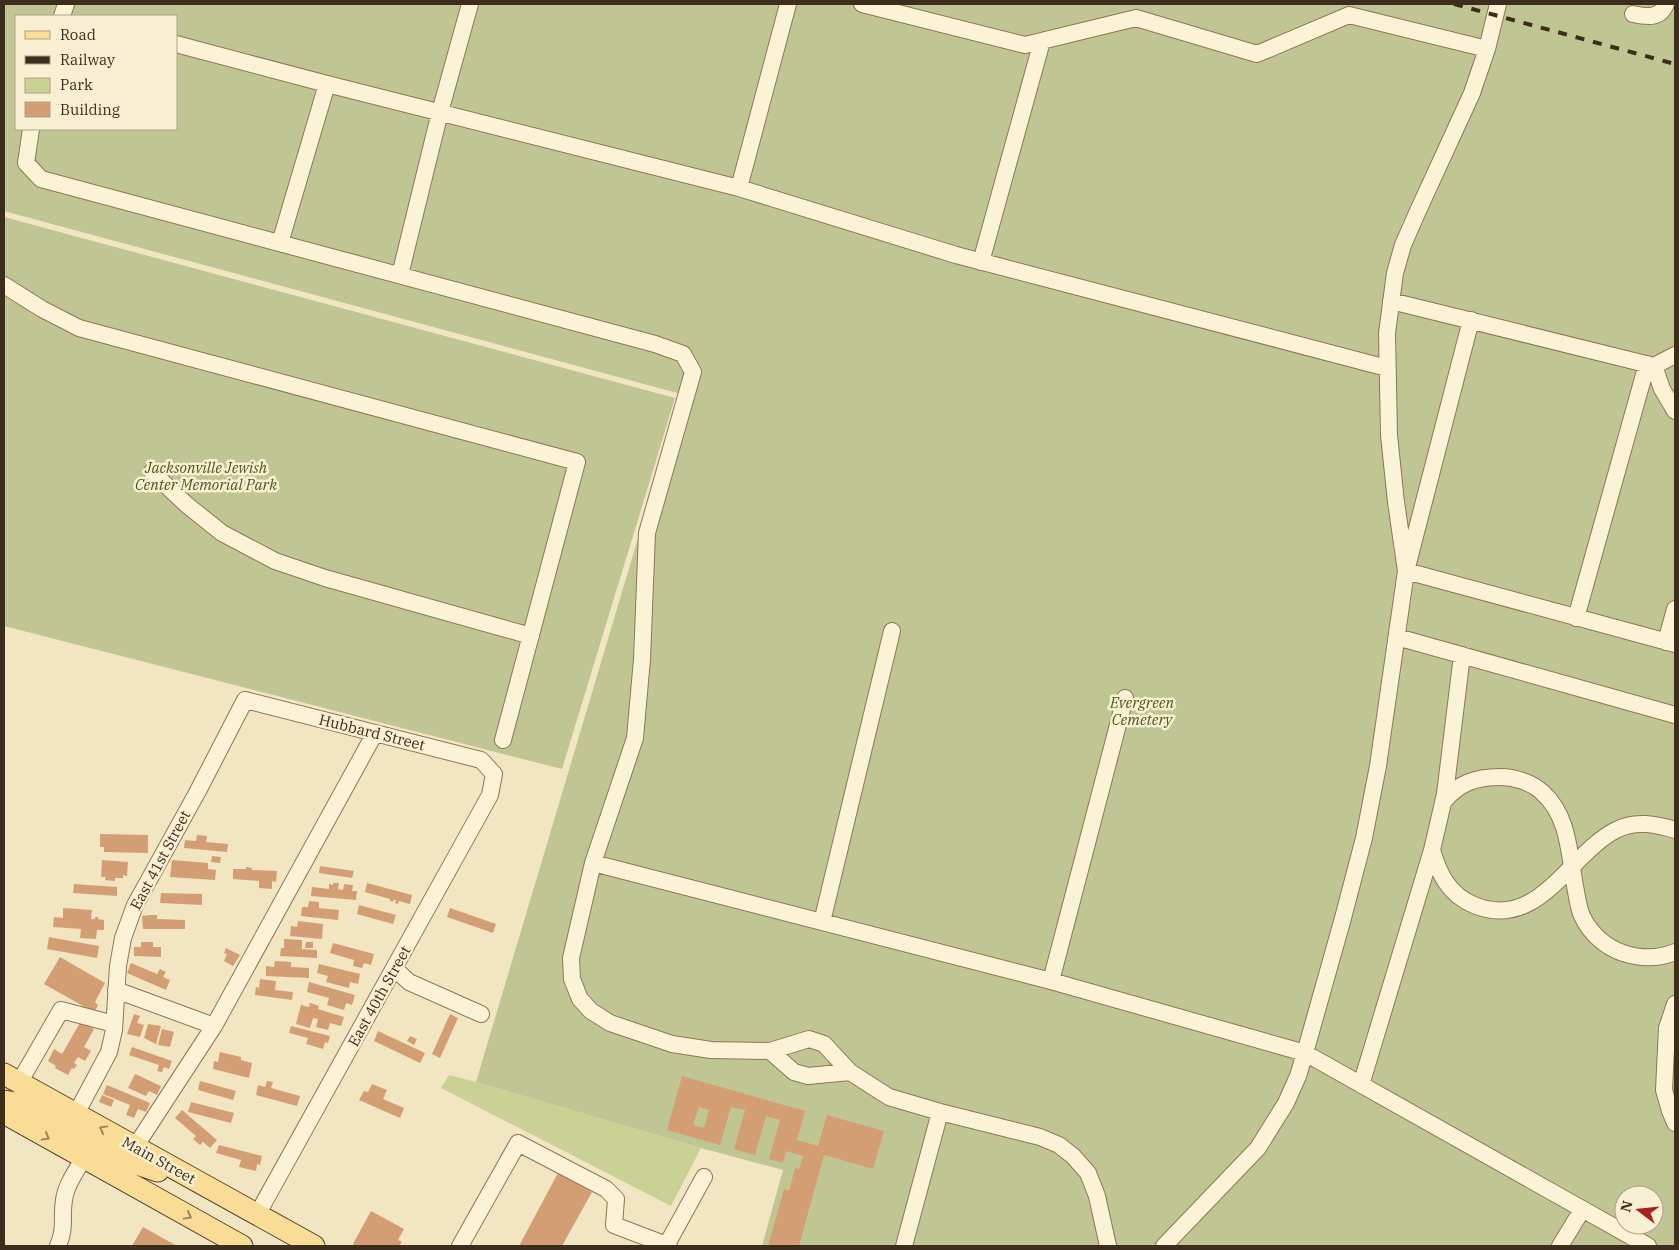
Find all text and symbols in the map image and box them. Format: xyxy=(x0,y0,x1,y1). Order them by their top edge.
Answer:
legend xyxy=(15,15,178,130)
text: Road xyxy=(60,25,96,44)
text: Railway xyxy=(60,50,115,69)
text: Park xyxy=(60,75,93,94)
text: Building xyxy=(60,100,120,119)
park label: Jacksonville Jewish Center Memorial Park xyxy=(135,458,277,494)
park label: Evergreen Cemetery xyxy=(1109,693,1174,729)
street label: Hubbard Street xyxy=(317,710,427,754)
street label: East 41st Street xyxy=(126,807,194,913)
street label: East 40th Street xyxy=(344,942,414,1050)
one-way arrow xyxy=(99,1125,108,1135)
one-way arrow xyxy=(41,1131,50,1141)
street label: Main Street xyxy=(119,1132,199,1188)
north arrow xyxy=(1614,1185,1664,1235)
text: N xyxy=(1616,1199,1637,1214)
one-way arrow xyxy=(183,1210,192,1220)

